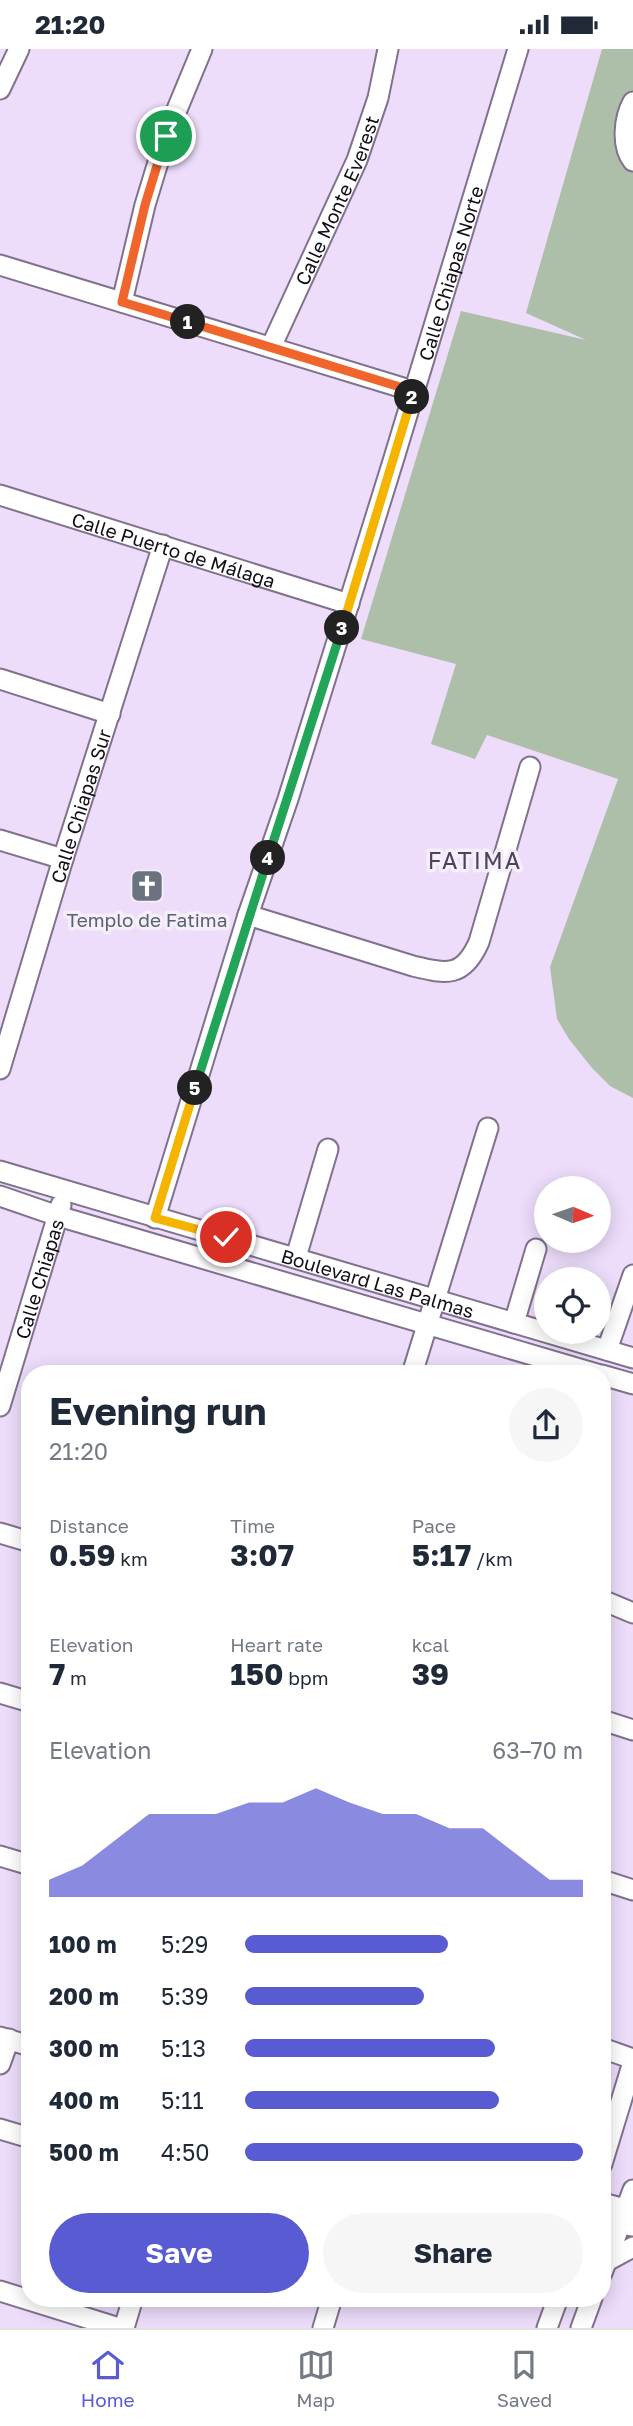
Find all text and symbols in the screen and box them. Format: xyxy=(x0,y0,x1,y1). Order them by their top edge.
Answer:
text: 21:20 xyxy=(35,9,105,40)
pin xyxy=(136,106,196,166)
street label: Calle Monte Everest xyxy=(290,112,383,289)
icon: arrive xyxy=(147,117,185,155)
street label: Calle Chiapas Norte xyxy=(413,183,487,363)
pin: 1 xyxy=(170,305,206,339)
text: 1 xyxy=(183,310,192,333)
pin: 2 xyxy=(394,379,430,415)
text: 2 xyxy=(406,385,417,408)
street label: Calle Puerto de Málaga xyxy=(69,507,278,592)
pin: 3 xyxy=(324,611,360,645)
text: 3 xyxy=(336,616,347,639)
street label: Calle Chiapas Sur xyxy=(45,725,115,886)
pin: 4 xyxy=(250,841,286,875)
text: 4 xyxy=(262,846,273,869)
district label: FATIMA xyxy=(428,846,522,874)
church icon: Templo de Fatima xyxy=(128,867,166,905)
place label: Templo de Fatima xyxy=(67,908,227,931)
pin: 5 xyxy=(178,1070,212,1105)
text: 5 xyxy=(189,1076,200,1099)
north arrow xyxy=(534,1176,611,1253)
map controls xyxy=(534,1176,611,1344)
pin xyxy=(196,1207,256,1267)
street label: Calle Chiapas xyxy=(10,1216,68,1342)
icon: check xyxy=(207,1218,245,1256)
street label: Boulevard Las Palmas xyxy=(279,1243,477,1322)
button: locate xyxy=(534,1267,611,1344)
text: Evening run xyxy=(49,1388,267,1433)
button: share xyxy=(509,1388,583,1462)
text: 21:20 xyxy=(49,1437,108,1465)
text: Distance xyxy=(49,1514,129,1537)
text: Time xyxy=(230,1514,275,1537)
text: Pace xyxy=(412,1514,456,1537)
text: 0.59 xyxy=(49,1537,115,1573)
text: 3:07 xyxy=(230,1537,294,1573)
text: 5:17 xyxy=(412,1537,471,1573)
text: km xyxy=(115,1547,148,1570)
text: /km xyxy=(471,1547,513,1570)
text: Elevation xyxy=(49,1633,134,1656)
text: Heart rate xyxy=(230,1633,323,1656)
text: kcal xyxy=(412,1633,449,1656)
text: 7 xyxy=(49,1656,65,1692)
text: 150 xyxy=(230,1656,284,1692)
text: 39 xyxy=(412,1656,449,1692)
text: m xyxy=(65,1666,87,1689)
text: bpm xyxy=(284,1666,329,1689)
text: Elevation xyxy=(49,1736,151,1764)
text: 63–70 m xyxy=(492,1736,583,1764)
text: 100 m xyxy=(49,1930,117,1958)
text: 5:29 xyxy=(161,1930,209,1958)
text: 200 m xyxy=(49,1982,119,2010)
text: 5:39 xyxy=(161,1982,209,2010)
text: 300 m xyxy=(49,2034,119,2062)
text: 5:13 xyxy=(161,2034,206,2062)
text: 400 m xyxy=(49,2086,119,2114)
text: 5:11 xyxy=(161,2086,204,2114)
text: 500 m xyxy=(49,2138,119,2166)
text: 4:50 xyxy=(161,2138,210,2166)
button: Save xyxy=(49,2213,309,2293)
button: Share xyxy=(323,2213,583,2293)
tab: Home xyxy=(81,2346,135,2411)
tab: Map xyxy=(296,2346,335,2411)
tab: Saved xyxy=(497,2346,552,2411)

